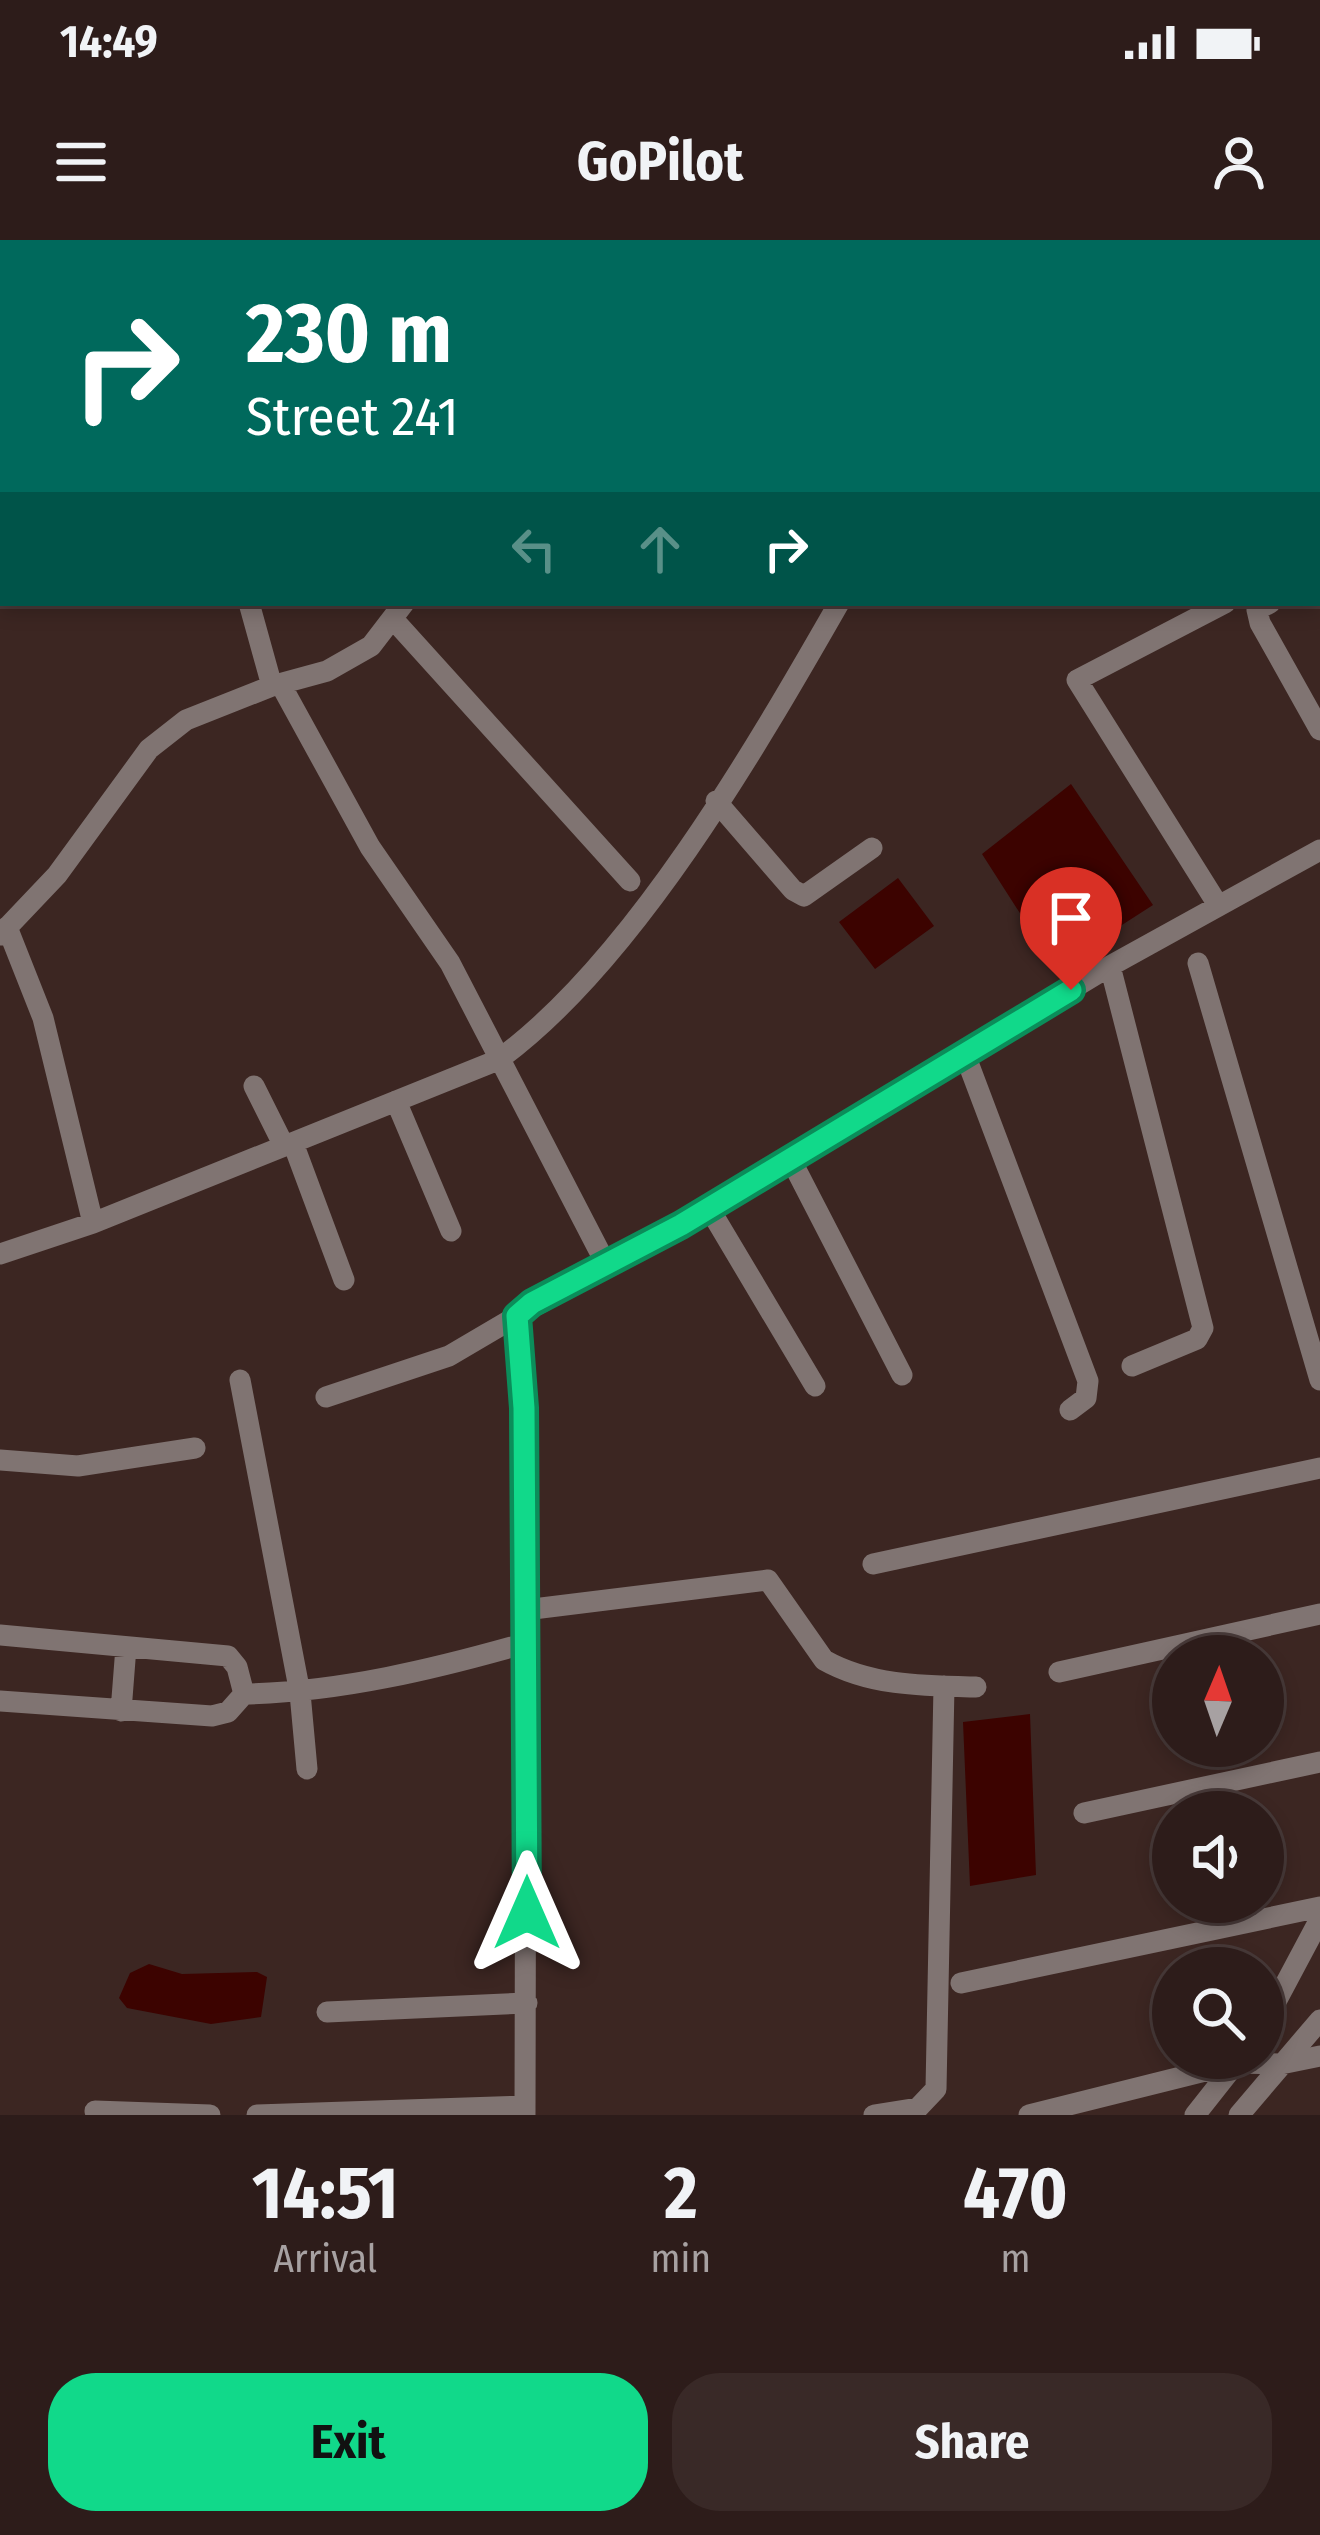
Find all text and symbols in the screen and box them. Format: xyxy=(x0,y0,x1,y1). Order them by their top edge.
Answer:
text: 14:49 xyxy=(60,15,158,69)
icon: menu xyxy=(48,129,114,195)
icon: person xyxy=(1206,129,1272,195)
text: GoPilot xyxy=(577,130,743,194)
text: 230 m xyxy=(246,283,452,384)
icon: right xyxy=(48,288,204,444)
text: Street 241 xyxy=(246,385,459,449)
icon: left xyxy=(501,516,567,582)
icon: ahead xyxy=(627,516,693,582)
icon: right xyxy=(753,516,819,582)
pin xyxy=(1020,867,1122,990)
icon: arrive xyxy=(1038,885,1104,951)
north arrow xyxy=(1152,1635,1284,1767)
map controls xyxy=(1152,1635,1284,2079)
button: sound xyxy=(1152,1791,1284,1923)
position arrow xyxy=(464,1850,590,1976)
button: search xyxy=(1152,1947,1284,2079)
text: 14:51 xyxy=(252,2151,399,2237)
text: 2 xyxy=(664,2151,697,2237)
text: 470 xyxy=(963,2151,1068,2237)
text: Arrival xyxy=(274,2236,377,2282)
text: min xyxy=(651,2236,711,2282)
text: m xyxy=(1000,2236,1030,2282)
button: Exit xyxy=(48,2373,648,2511)
button: Share xyxy=(672,2373,1272,2511)

